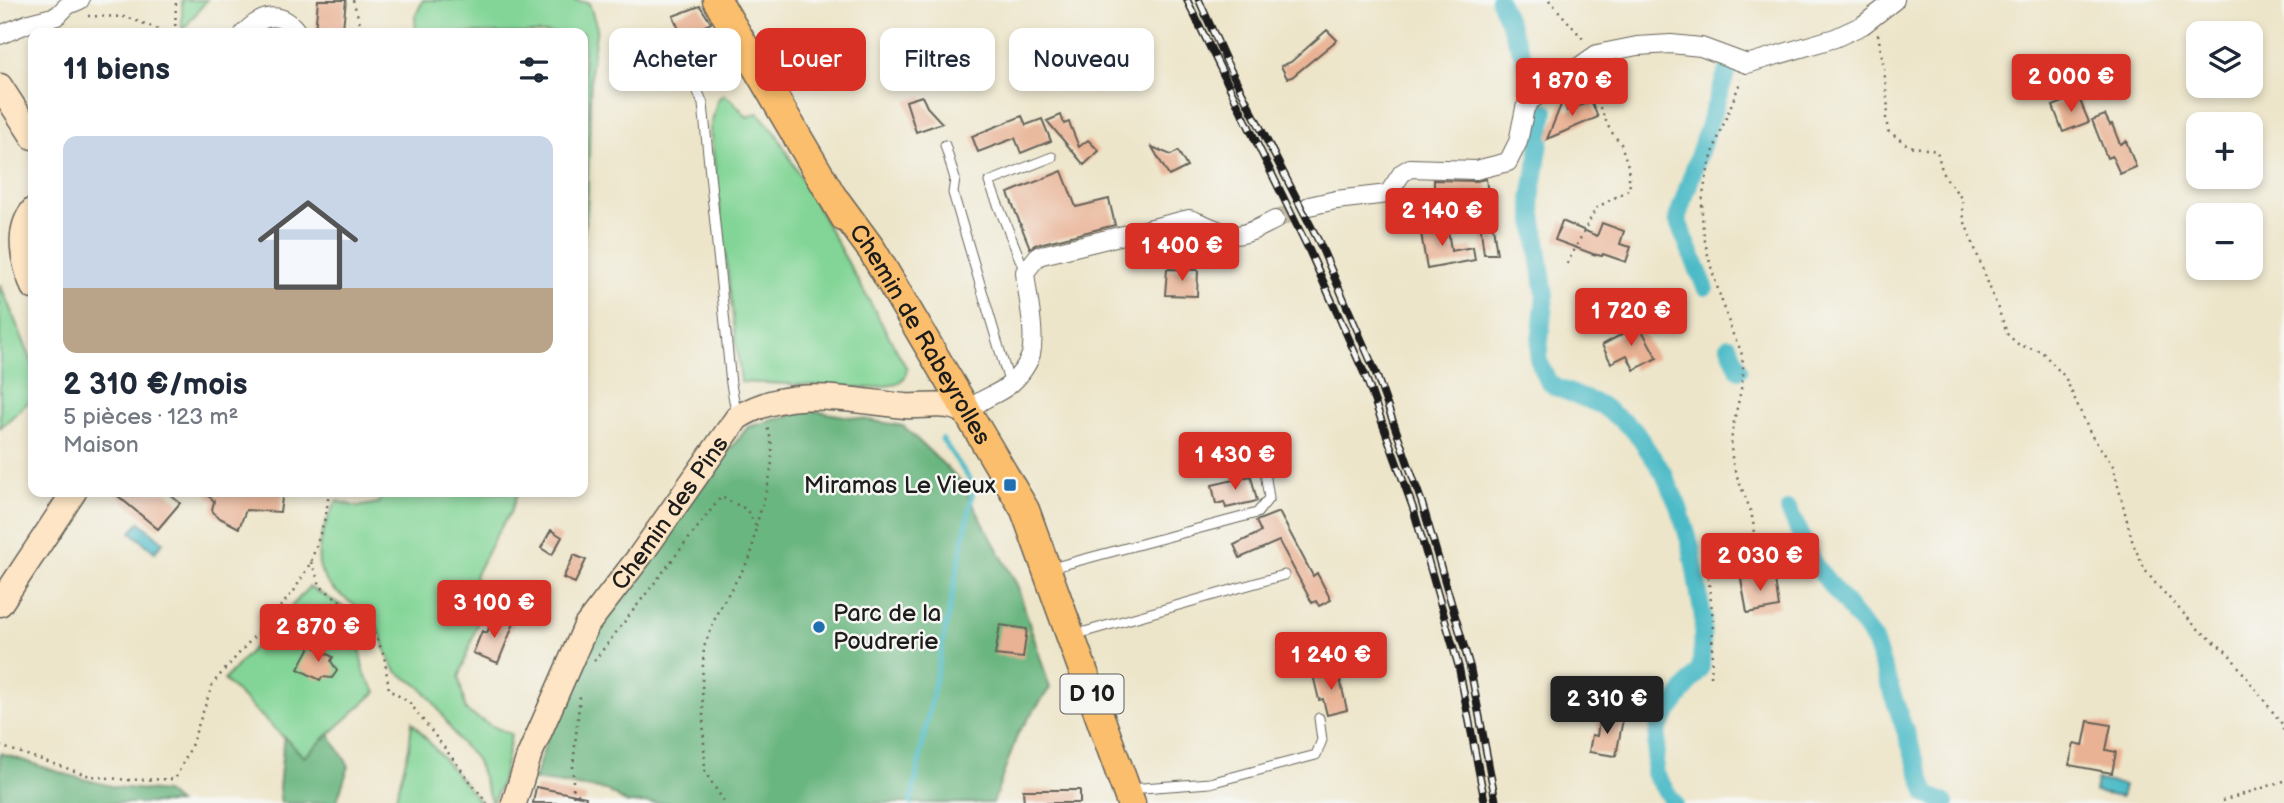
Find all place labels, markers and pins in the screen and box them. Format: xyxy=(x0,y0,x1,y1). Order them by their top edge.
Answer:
pin: 2 000 € xyxy=(2006,54,2136,114)
pin: 1 870 € xyxy=(1507,58,1637,118)
pin: 2 140 € xyxy=(1377,188,1507,248)
pin: 1 400 € xyxy=(1117,224,1247,283)
pin: 1 720 € xyxy=(1566,288,1696,348)
pin: 1 430 € xyxy=(1170,433,1300,492)
place label: Miramas Le Vieux xyxy=(804,471,996,500)
marker: Miramas Le Vieux xyxy=(1002,477,1018,493)
pin: 2 030 € xyxy=(1695,534,1825,593)
pin: 3 100 € xyxy=(429,580,559,640)
place label: Parc de la Poudrerie xyxy=(833,599,941,656)
pin: 2 870 € xyxy=(253,604,383,664)
marker: Parc de la Poudrerie xyxy=(811,619,827,635)
pin: 1 240 € xyxy=(1266,632,1396,692)
pin: 2 310 € xyxy=(1542,676,1672,736)

